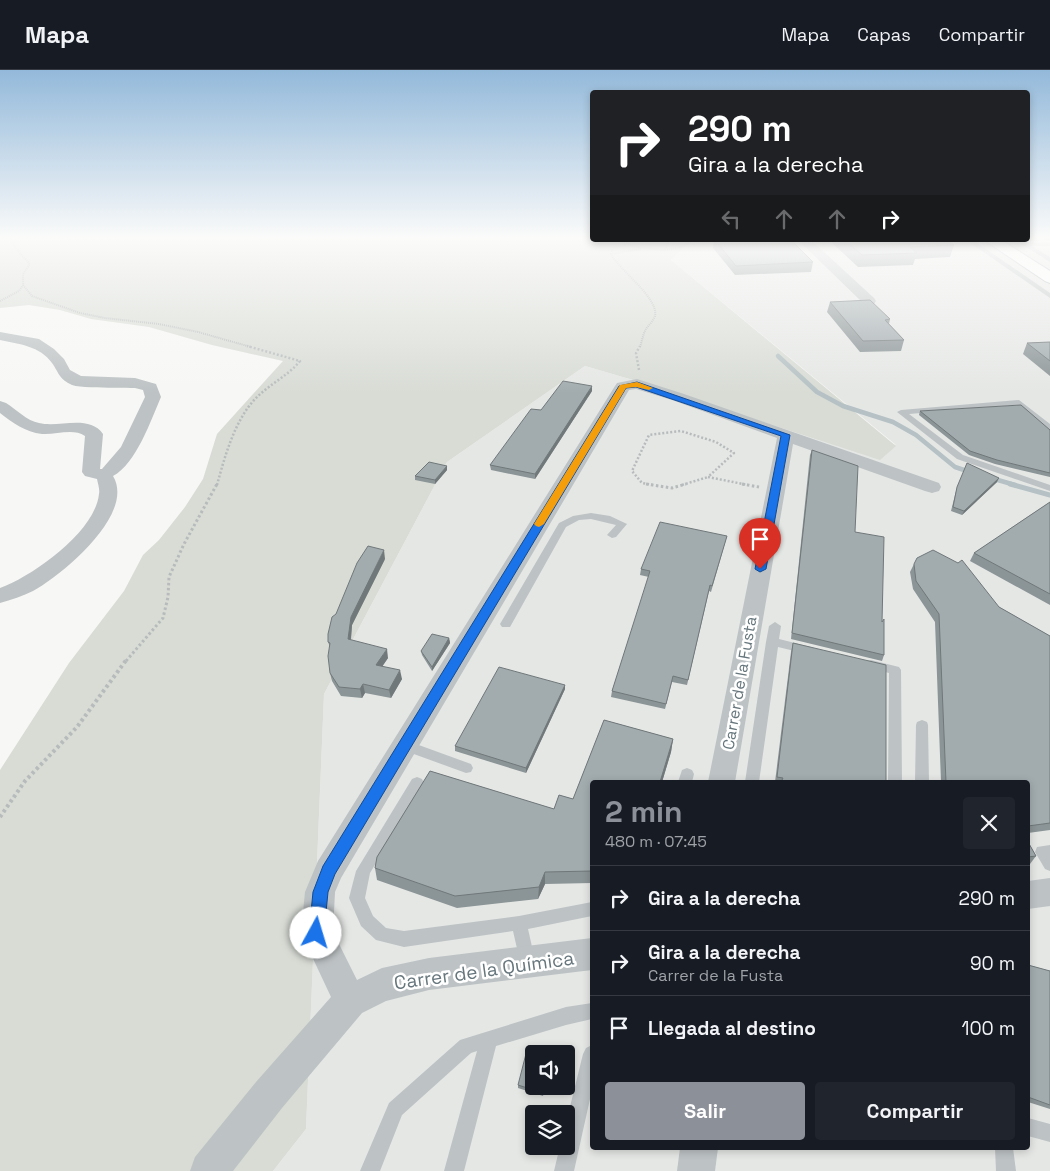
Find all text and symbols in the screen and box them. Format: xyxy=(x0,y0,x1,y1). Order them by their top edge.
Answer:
text: Mapa xyxy=(25,19,89,50)
text: Mapa xyxy=(781,23,829,46)
text: Capas xyxy=(857,23,911,46)
text: Compartir xyxy=(939,23,1025,46)
text: 290 m xyxy=(688,107,792,151)
icon: right xyxy=(605,110,670,175)
text: Gira a la derecha xyxy=(688,150,864,178)
icon: left xyxy=(717,205,745,233)
icon: ahead xyxy=(770,205,798,233)
icon: ahead xyxy=(823,205,851,233)
icon: right xyxy=(876,205,904,233)
pin xyxy=(739,518,781,569)
icon: arrive xyxy=(746,525,774,553)
street label: Carrer de la Fusta xyxy=(717,615,762,751)
text: 2 min xyxy=(605,792,683,831)
button: close xyxy=(963,797,1015,849)
text: 480 m · 07:45 xyxy=(605,831,707,852)
icon: right xyxy=(605,884,633,912)
text: Gira a la derecha xyxy=(648,886,800,911)
text: 290 m xyxy=(959,886,1015,911)
position arrow xyxy=(289,906,341,958)
text: Gira a la derecha xyxy=(648,940,800,965)
street label: Carrer de la Química xyxy=(392,945,576,996)
icon: right xyxy=(605,949,633,977)
text: 90 m xyxy=(970,951,1015,976)
text: Carrer de la Fusta xyxy=(648,965,783,986)
icon: arrive xyxy=(605,1014,633,1042)
text: Llegada al destino xyxy=(648,1016,816,1041)
text: 100 m xyxy=(961,1016,1015,1041)
map controls xyxy=(525,1045,575,1155)
button: sound xyxy=(525,1045,575,1095)
button: Salir xyxy=(605,1082,805,1140)
button: Compartir xyxy=(815,1082,1015,1140)
button: layers xyxy=(525,1105,575,1155)

